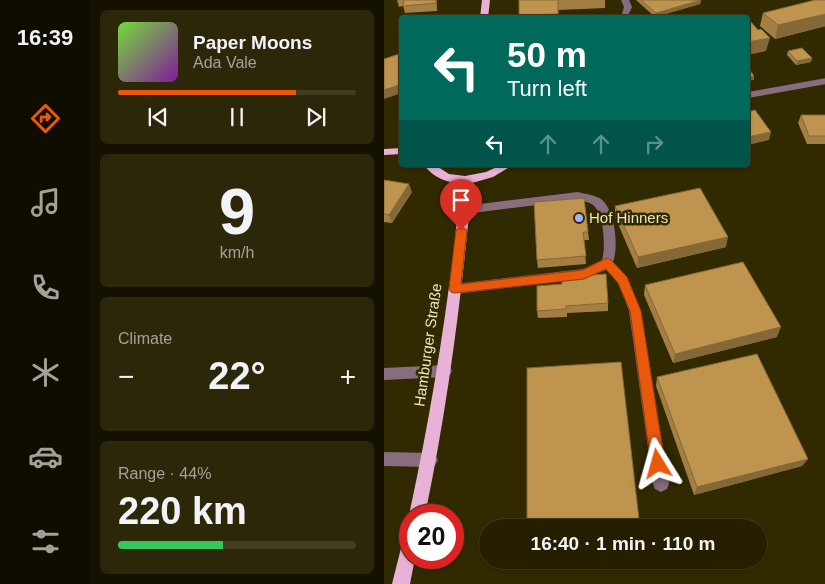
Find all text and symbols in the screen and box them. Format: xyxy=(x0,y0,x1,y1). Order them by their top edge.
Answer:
text: 16:39 xyxy=(17,25,73,50)
text: Paper Moons xyxy=(193,32,312,53)
icon: left xyxy=(424,35,489,100)
text: 50 m xyxy=(507,35,587,74)
text: Ada Vale xyxy=(193,54,257,71)
text: Turn left xyxy=(507,76,587,101)
icon: directions xyxy=(28,101,63,136)
icon: previous xyxy=(144,103,172,131)
icon: pause xyxy=(223,103,251,131)
icon: next xyxy=(302,103,330,131)
icon: left xyxy=(481,130,509,158)
icon: ahead xyxy=(534,130,562,158)
icon: ahead xyxy=(587,130,615,158)
icon: right xyxy=(640,130,668,158)
text: 9 xyxy=(219,175,255,248)
pin xyxy=(440,179,482,230)
icon: music xyxy=(28,185,63,220)
icon: arrive xyxy=(447,186,475,214)
place label: Hof Hinners xyxy=(589,209,668,226)
marker: Hof Hinners xyxy=(573,212,585,224)
text: km/h xyxy=(220,244,254,261)
icon: phone xyxy=(28,270,63,305)
street label: Hamburger Straße xyxy=(410,282,445,408)
text: Climate xyxy=(118,330,172,347)
icon: climate xyxy=(28,355,63,390)
text: 22° xyxy=(208,355,266,397)
text: − xyxy=(118,361,134,392)
text: + xyxy=(340,361,356,392)
position arrow xyxy=(631,437,683,489)
icon: car xyxy=(28,439,63,474)
text: Range · 44% xyxy=(118,465,211,482)
text: 220 km xyxy=(118,490,247,532)
speed limit sign: 20 xyxy=(399,504,464,569)
icon: filters xyxy=(28,524,63,559)
text: 16:40 · 1 min · 110 m xyxy=(531,533,715,554)

